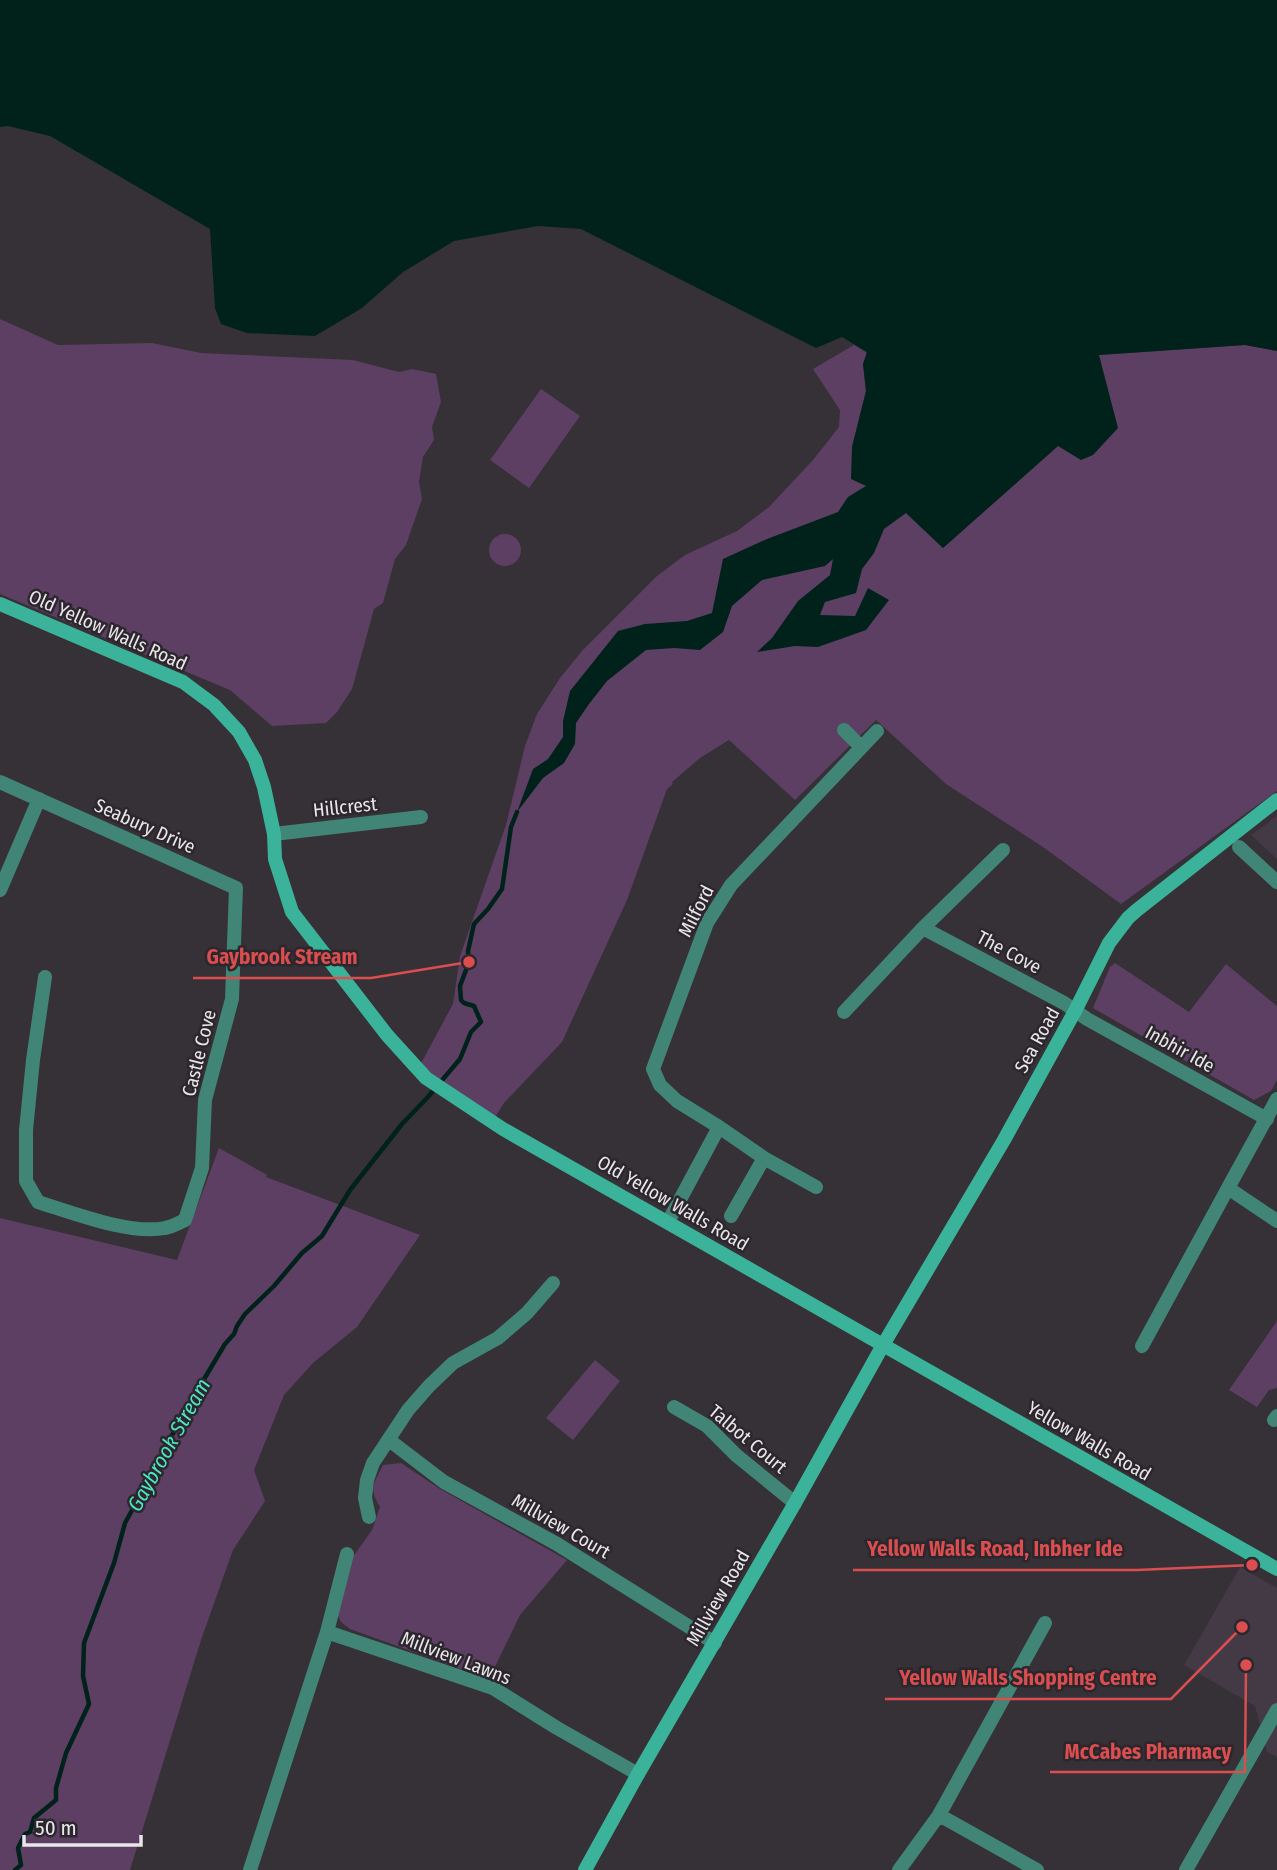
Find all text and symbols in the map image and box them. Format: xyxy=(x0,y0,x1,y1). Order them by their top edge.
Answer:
street label: Old Yellow Walls Road xyxy=(25,585,191,675)
street label: Hillcrest xyxy=(312,792,379,822)
street label: Seabury Drive xyxy=(91,794,199,858)
street label: Milford xyxy=(673,881,719,941)
street label: The Cove xyxy=(973,926,1045,978)
callout: Gaybrook Stream xyxy=(193,936,371,978)
text: Gaybrook Stream xyxy=(207,944,357,970)
street label: Sea Road xyxy=(1010,1003,1064,1077)
street label: Castle Cove xyxy=(177,1007,221,1099)
street label: Inbhir Ide xyxy=(1141,1021,1219,1077)
street label: Old Yellow Walls Road xyxy=(593,1150,753,1256)
water label: Gaybrook Stream xyxy=(122,1374,216,1516)
street label: Yellow Walls Road xyxy=(1023,1396,1155,1486)
street label: Talbot Court xyxy=(704,1400,792,1479)
street label: Millview Court xyxy=(508,1489,615,1564)
callout: Yellow Walls Road, Inbher Ide xyxy=(853,1528,1137,1570)
text: Yellow Walls Road, Inbher Ide xyxy=(866,1536,1123,1562)
street label: Millview Road xyxy=(681,1546,755,1650)
street label: Millview Lawns xyxy=(398,1627,514,1689)
callout: Yellow Walls Shopping Centre xyxy=(885,1657,1171,1699)
text: Yellow Walls Shopping Centre xyxy=(898,1665,1157,1691)
callout: McCabes Pharmacy xyxy=(1050,1730,1245,1772)
text: McCabes Pharmacy xyxy=(1065,1739,1232,1765)
scale bar xyxy=(24,1804,142,1848)
text: 50 m xyxy=(35,1815,77,1841)

